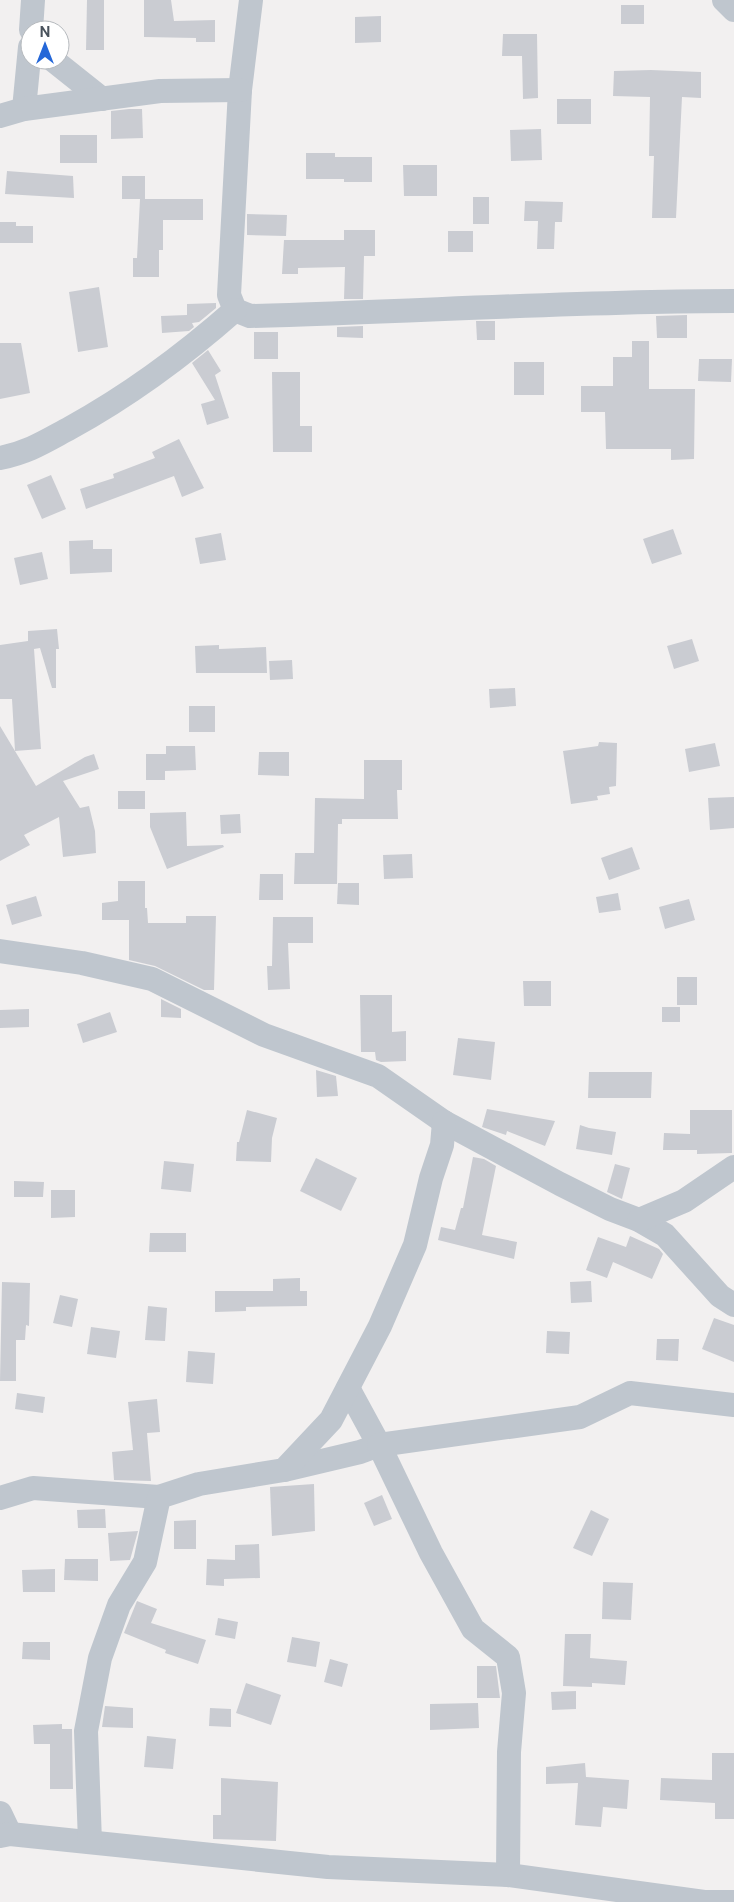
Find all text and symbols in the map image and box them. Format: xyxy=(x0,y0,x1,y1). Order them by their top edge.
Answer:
north arrow xyxy=(20,20,70,70)
text: N xyxy=(40,24,50,40)

